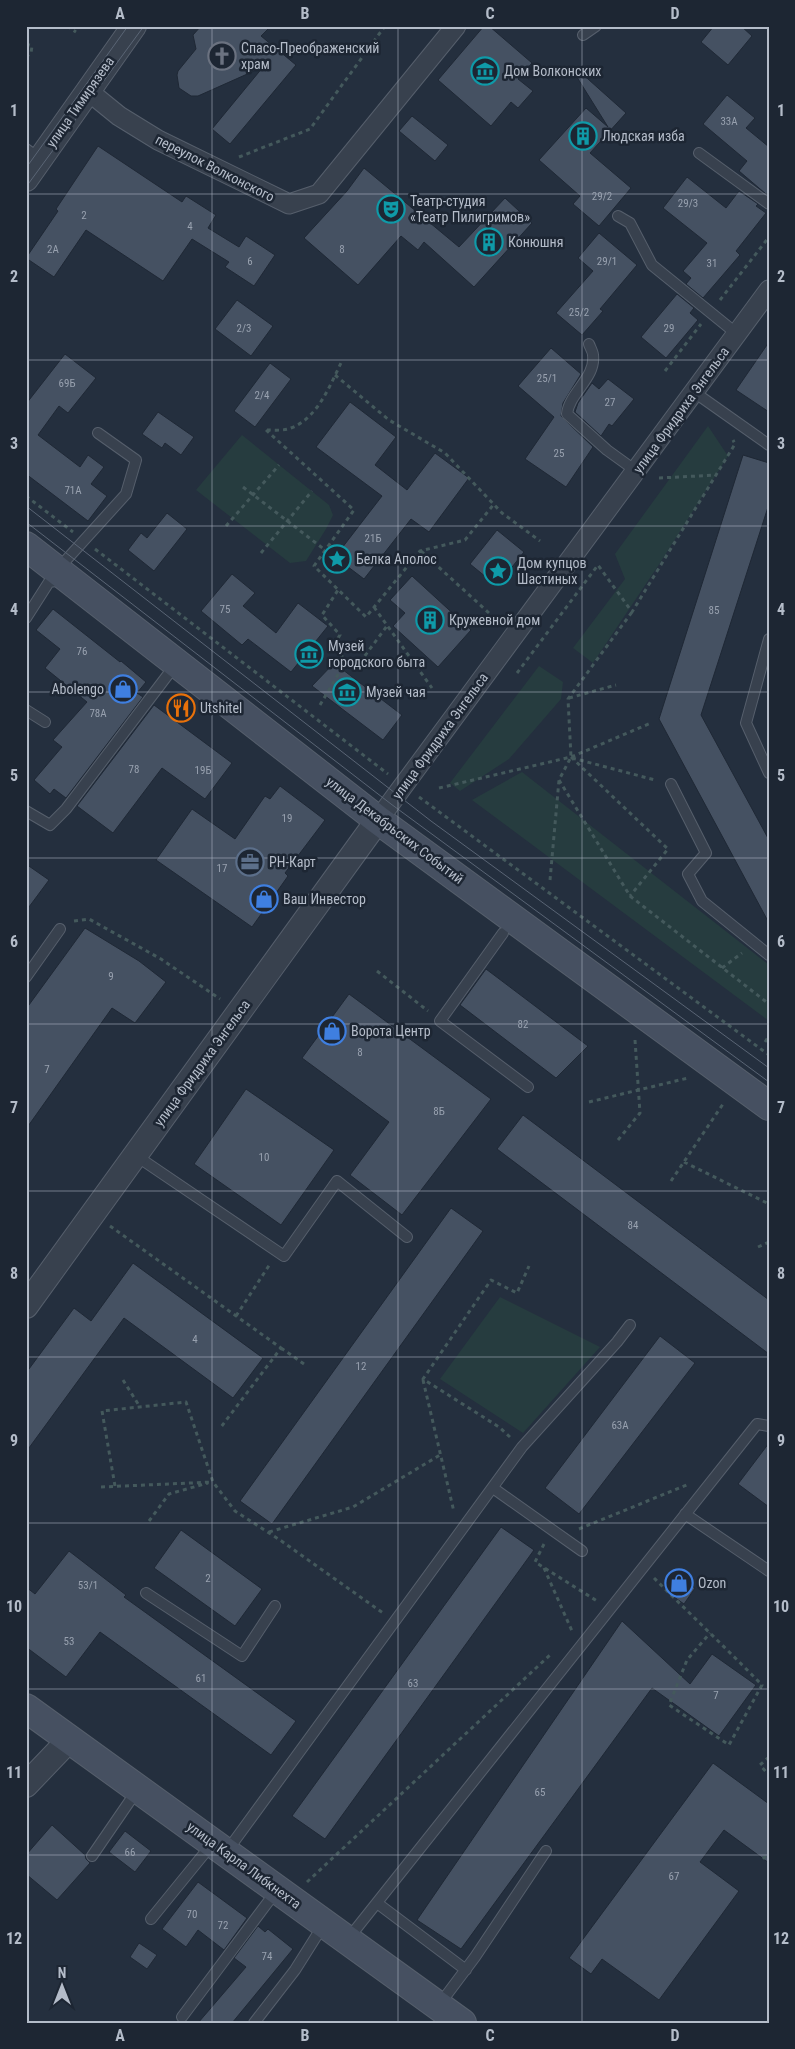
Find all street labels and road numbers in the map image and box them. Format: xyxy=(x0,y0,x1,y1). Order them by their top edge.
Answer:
street label: улица Тимирязева xyxy=(43,54,117,150)
street label: переулок Волконского xyxy=(153,131,277,205)
street label: улица Фридриха Энгельса xyxy=(630,344,732,476)
street label: улица Фридриха Энгельса xyxy=(389,670,491,802)
street label: улица Декабрьских Событий xyxy=(323,773,467,887)
street label: улица Фридриха Энгельса xyxy=(151,997,253,1129)
street label: улица Карла Либкнехта xyxy=(184,1818,304,1912)

